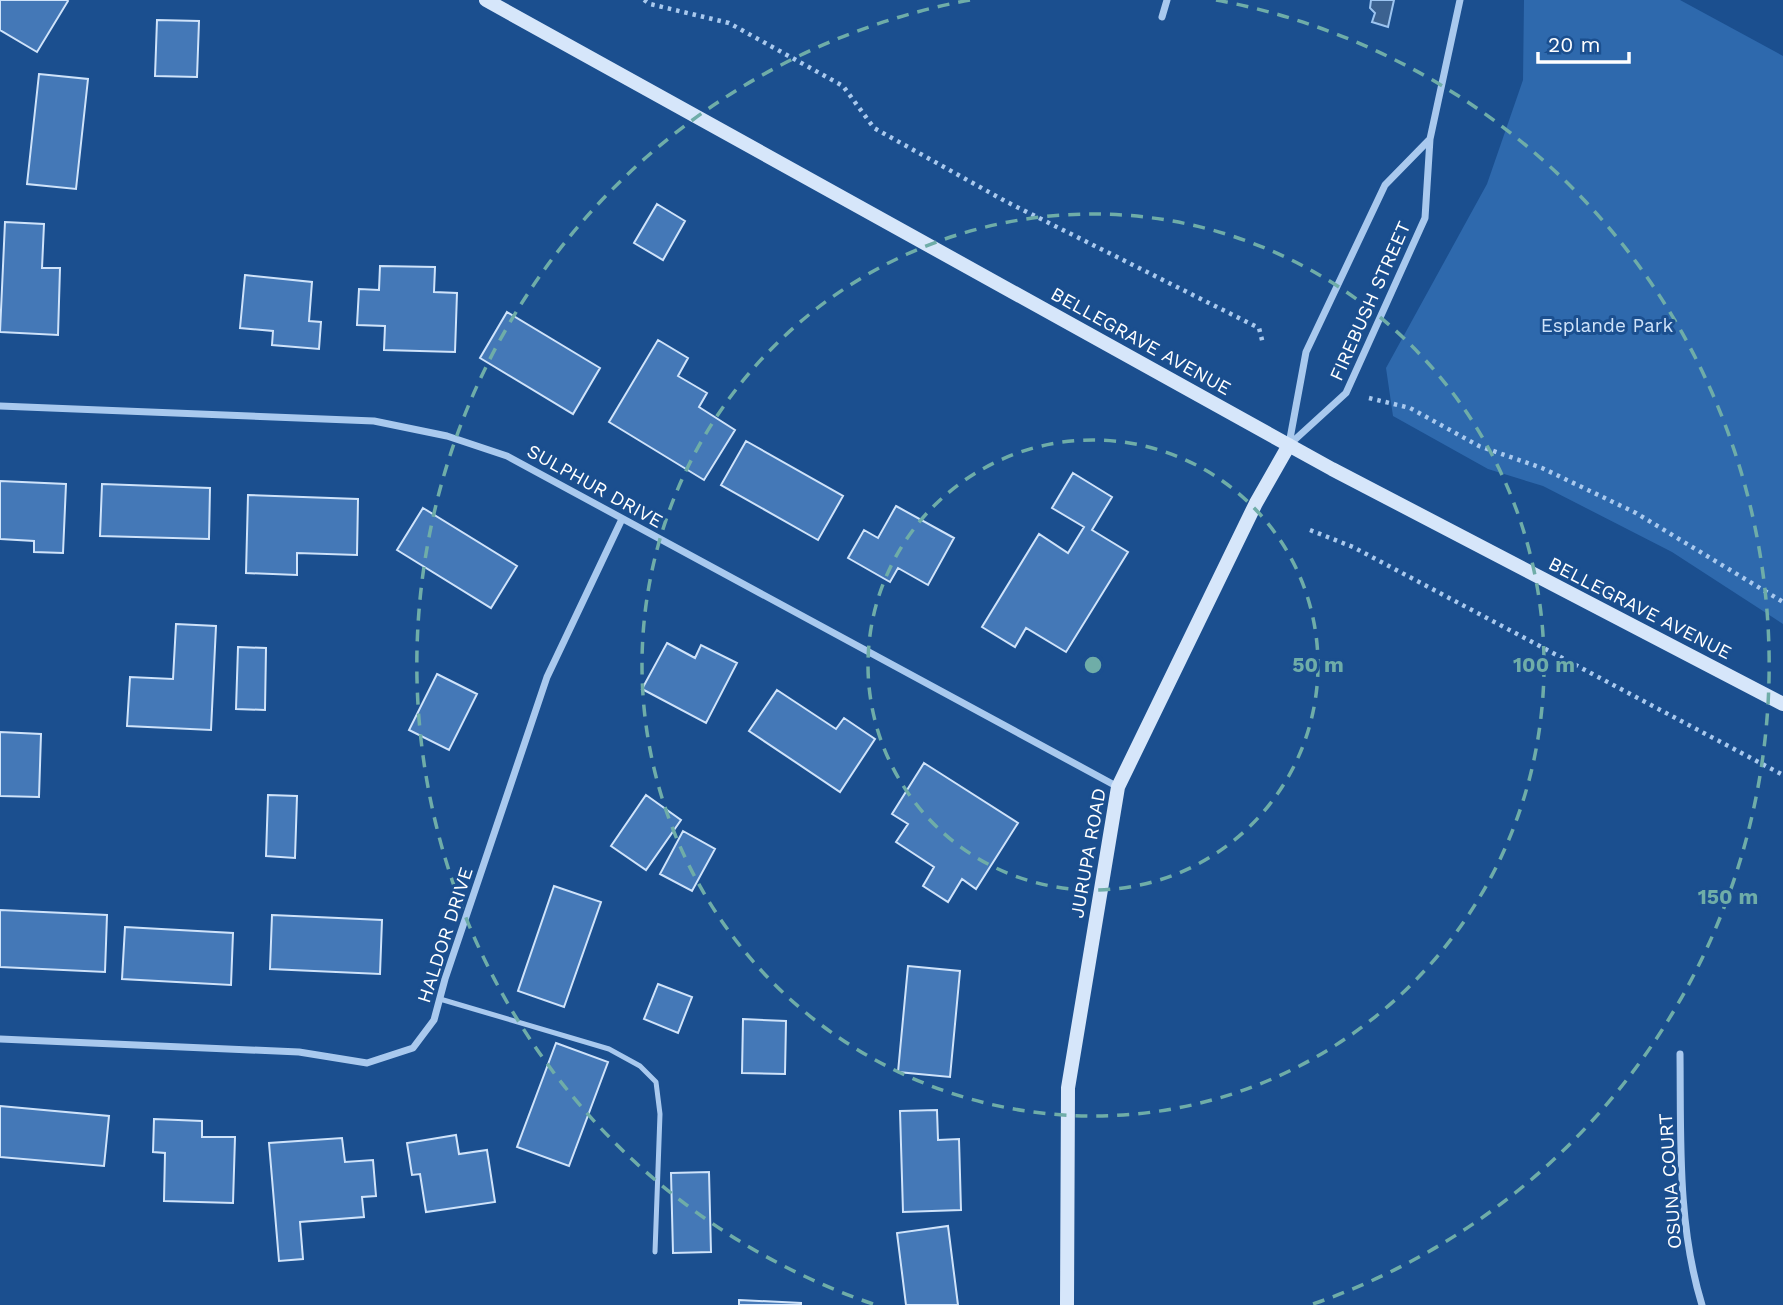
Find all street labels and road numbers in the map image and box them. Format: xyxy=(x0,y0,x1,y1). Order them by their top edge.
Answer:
street label: FIREBUSH STREET xyxy=(1325,218,1415,384)
street label: BELLEGRAVE AVENUE xyxy=(1047,282,1235,400)
street label: SULPHUR DRIVE xyxy=(523,439,667,533)
street label: BELLEGRAVE AVENUE xyxy=(1545,552,1735,664)
street label: JURUPA ROAD xyxy=(1065,786,1111,920)
street label: HALDOR DRIVE xyxy=(412,864,478,1006)
street label: OSUNA COURT xyxy=(1654,1112,1686,1250)

